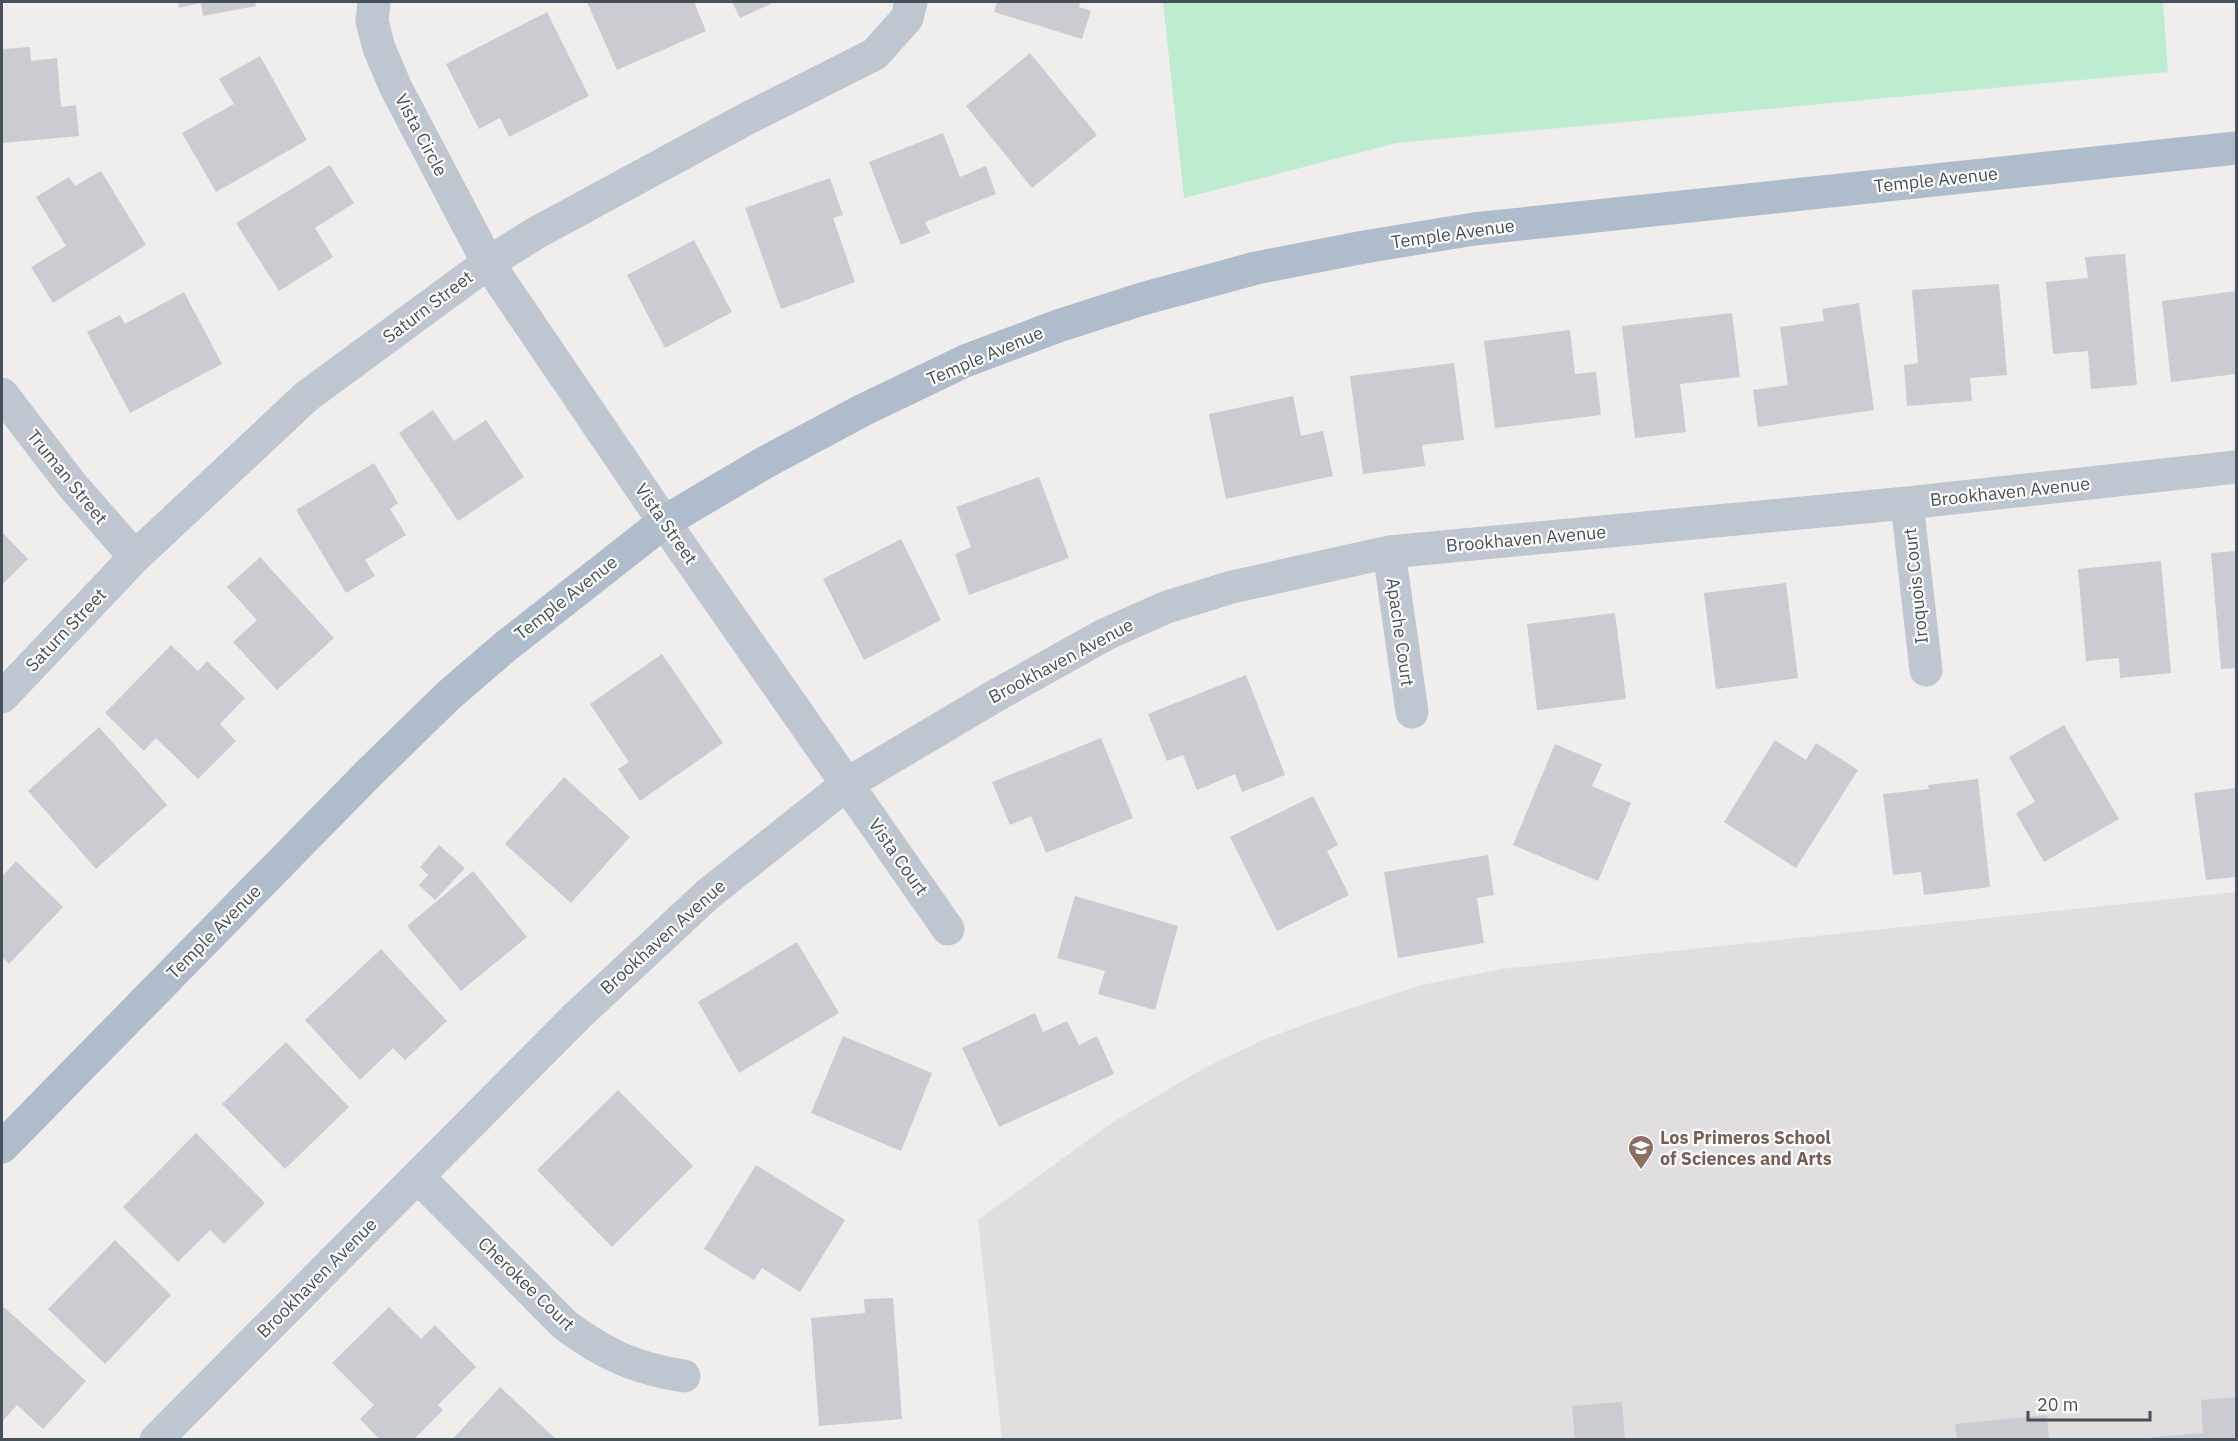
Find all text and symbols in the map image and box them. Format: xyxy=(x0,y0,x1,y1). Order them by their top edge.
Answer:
street label: Vista Circle xyxy=(390,89,453,180)
street label: Temple Avenue xyxy=(1873,162,1999,197)
street label: Temple Avenue xyxy=(1390,213,1516,254)
street label: Saturn Street xyxy=(378,265,477,348)
street label: Temple Avenue xyxy=(923,321,1047,390)
street label: Truman Street xyxy=(22,425,113,529)
street label: Brookhaven Avenue xyxy=(1929,472,2091,511)
street label: Vista Street xyxy=(630,479,703,569)
street label: Brookhaven Avenue xyxy=(1445,520,1607,557)
street label: Iroquois Court xyxy=(1898,527,1933,645)
street label: Temple Avenue xyxy=(510,550,622,645)
street label: Apache Court xyxy=(1381,576,1420,688)
street label: Saturn Street xyxy=(20,583,111,676)
street label: Brookhaven Avenue xyxy=(984,613,1137,708)
street label: Vista Court xyxy=(864,814,933,900)
street label: Brookhaven Avenue xyxy=(595,874,730,999)
street label: Temple Avenue xyxy=(162,879,266,984)
place label: Los Primeros School of Sciences and Arts xyxy=(1660,1126,1832,1170)
school or university icon: Los Primeros School of Sciences and Arts xyxy=(1626,1133,1656,1171)
street label: Brookhaven Avenue xyxy=(252,1213,382,1343)
street label: Cherokee Court xyxy=(473,1232,579,1336)
scale bar xyxy=(2028,1384,2150,1422)
text: 20 m xyxy=(2037,1393,2079,1416)

